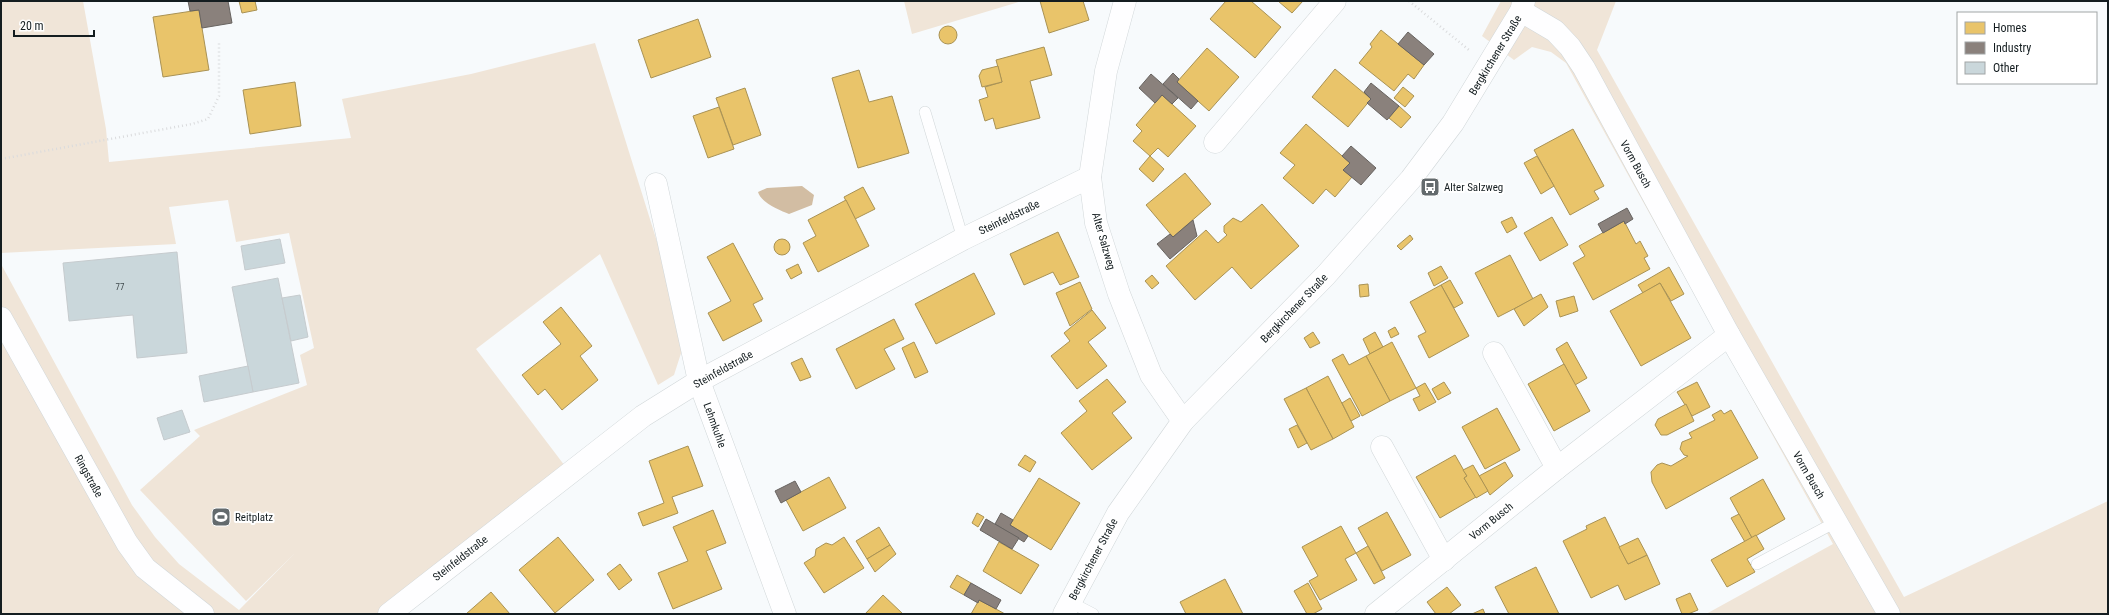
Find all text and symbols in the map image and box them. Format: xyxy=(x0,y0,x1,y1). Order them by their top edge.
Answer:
scale bar xyxy=(14,12,94,38)
legend xyxy=(1957,12,2097,84)
street label: Bergkirchener Straße xyxy=(1466,13,1524,97)
text: 20 m xyxy=(20,19,44,33)
text: Homes xyxy=(1993,21,2027,35)
text: Industry xyxy=(1993,41,2031,55)
text: Other xyxy=(1993,61,2019,75)
street label: Vorm Busch xyxy=(1617,138,1654,190)
bus stop icon: Alter Salzweg xyxy=(1419,176,1441,198)
place label: Alter Salzweg xyxy=(1444,181,1503,194)
street label: Steinfeldstraße xyxy=(977,197,1042,238)
street label: Alter Salzweg xyxy=(1089,211,1118,271)
street label: Bergkirchener Straße xyxy=(1258,271,1331,346)
house number: 77 xyxy=(116,282,125,292)
street label: Steinfeldstraße xyxy=(691,348,755,391)
street label: Lehmkuhle xyxy=(700,401,729,450)
street label: Vorm Busch xyxy=(1790,449,1827,501)
street label: Ringstraße xyxy=(72,453,106,500)
street label: Vorm Busch xyxy=(1467,500,1516,543)
sports icon: Reitplatz xyxy=(210,506,232,528)
place label: Reitplatz xyxy=(235,511,273,524)
street label: Bergkirchener Straße xyxy=(1066,516,1120,602)
street label: Steinfeldstraße xyxy=(430,533,490,584)

